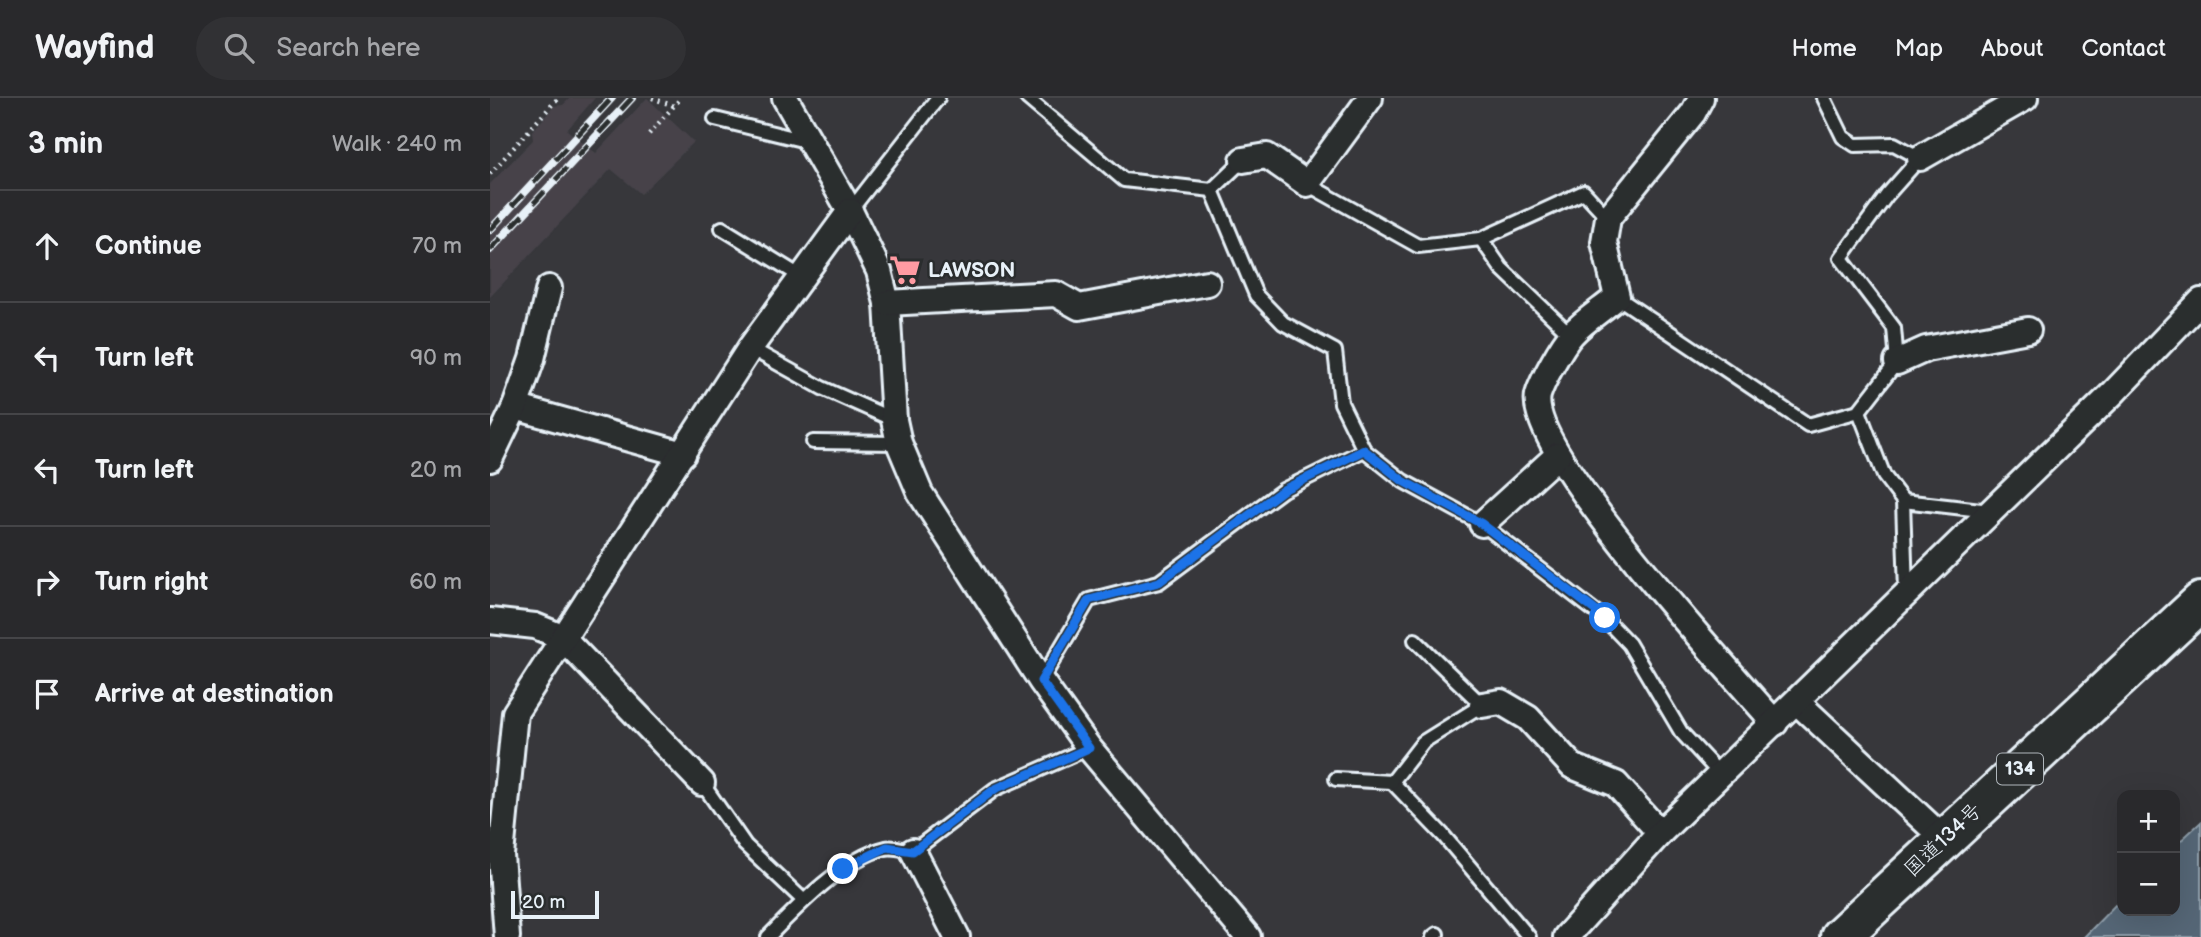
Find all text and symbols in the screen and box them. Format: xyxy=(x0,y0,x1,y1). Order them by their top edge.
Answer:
search box xyxy=(196,17,686,80)
text: Wayfind xyxy=(35,28,154,68)
icon: search xyxy=(220,29,258,67)
text: Search here xyxy=(276,33,421,64)
text: Home xyxy=(1792,34,1857,63)
text: Map xyxy=(1895,34,1943,63)
text: About xyxy=(1981,34,2043,63)
text: Contact xyxy=(2081,34,2166,63)
text: 3 min xyxy=(28,126,103,162)
text: Walk · 240 m xyxy=(332,130,462,158)
icon: ahead xyxy=(28,227,66,265)
text: Continue xyxy=(95,231,202,262)
text: 70 m xyxy=(412,232,462,260)
supermarket icon: LAWSON xyxy=(888,253,922,287)
place label: LAWSON xyxy=(928,258,1015,283)
icon: left xyxy=(28,339,66,377)
text: Turn left xyxy=(95,343,194,374)
text: 90 m xyxy=(410,344,462,372)
icon: left xyxy=(28,451,66,489)
text: Turn left xyxy=(95,455,194,486)
text: 20 m xyxy=(410,456,462,484)
icon: right xyxy=(28,563,66,601)
text: Turn right xyxy=(95,567,208,598)
text: 60 m xyxy=(409,568,462,596)
route start xyxy=(1589,602,1620,633)
icon: arrive xyxy=(28,675,66,713)
text: Arrive at destination xyxy=(95,679,334,710)
road number: 134 xyxy=(1997,754,2043,784)
map controls xyxy=(2117,790,2180,916)
button: + xyxy=(2117,790,2180,853)
street label: 国道134号 xyxy=(1899,798,1987,882)
route end xyxy=(827,853,858,884)
button: − xyxy=(2117,853,2180,916)
scale bar xyxy=(511,888,598,920)
text: 20 m xyxy=(522,891,565,914)

